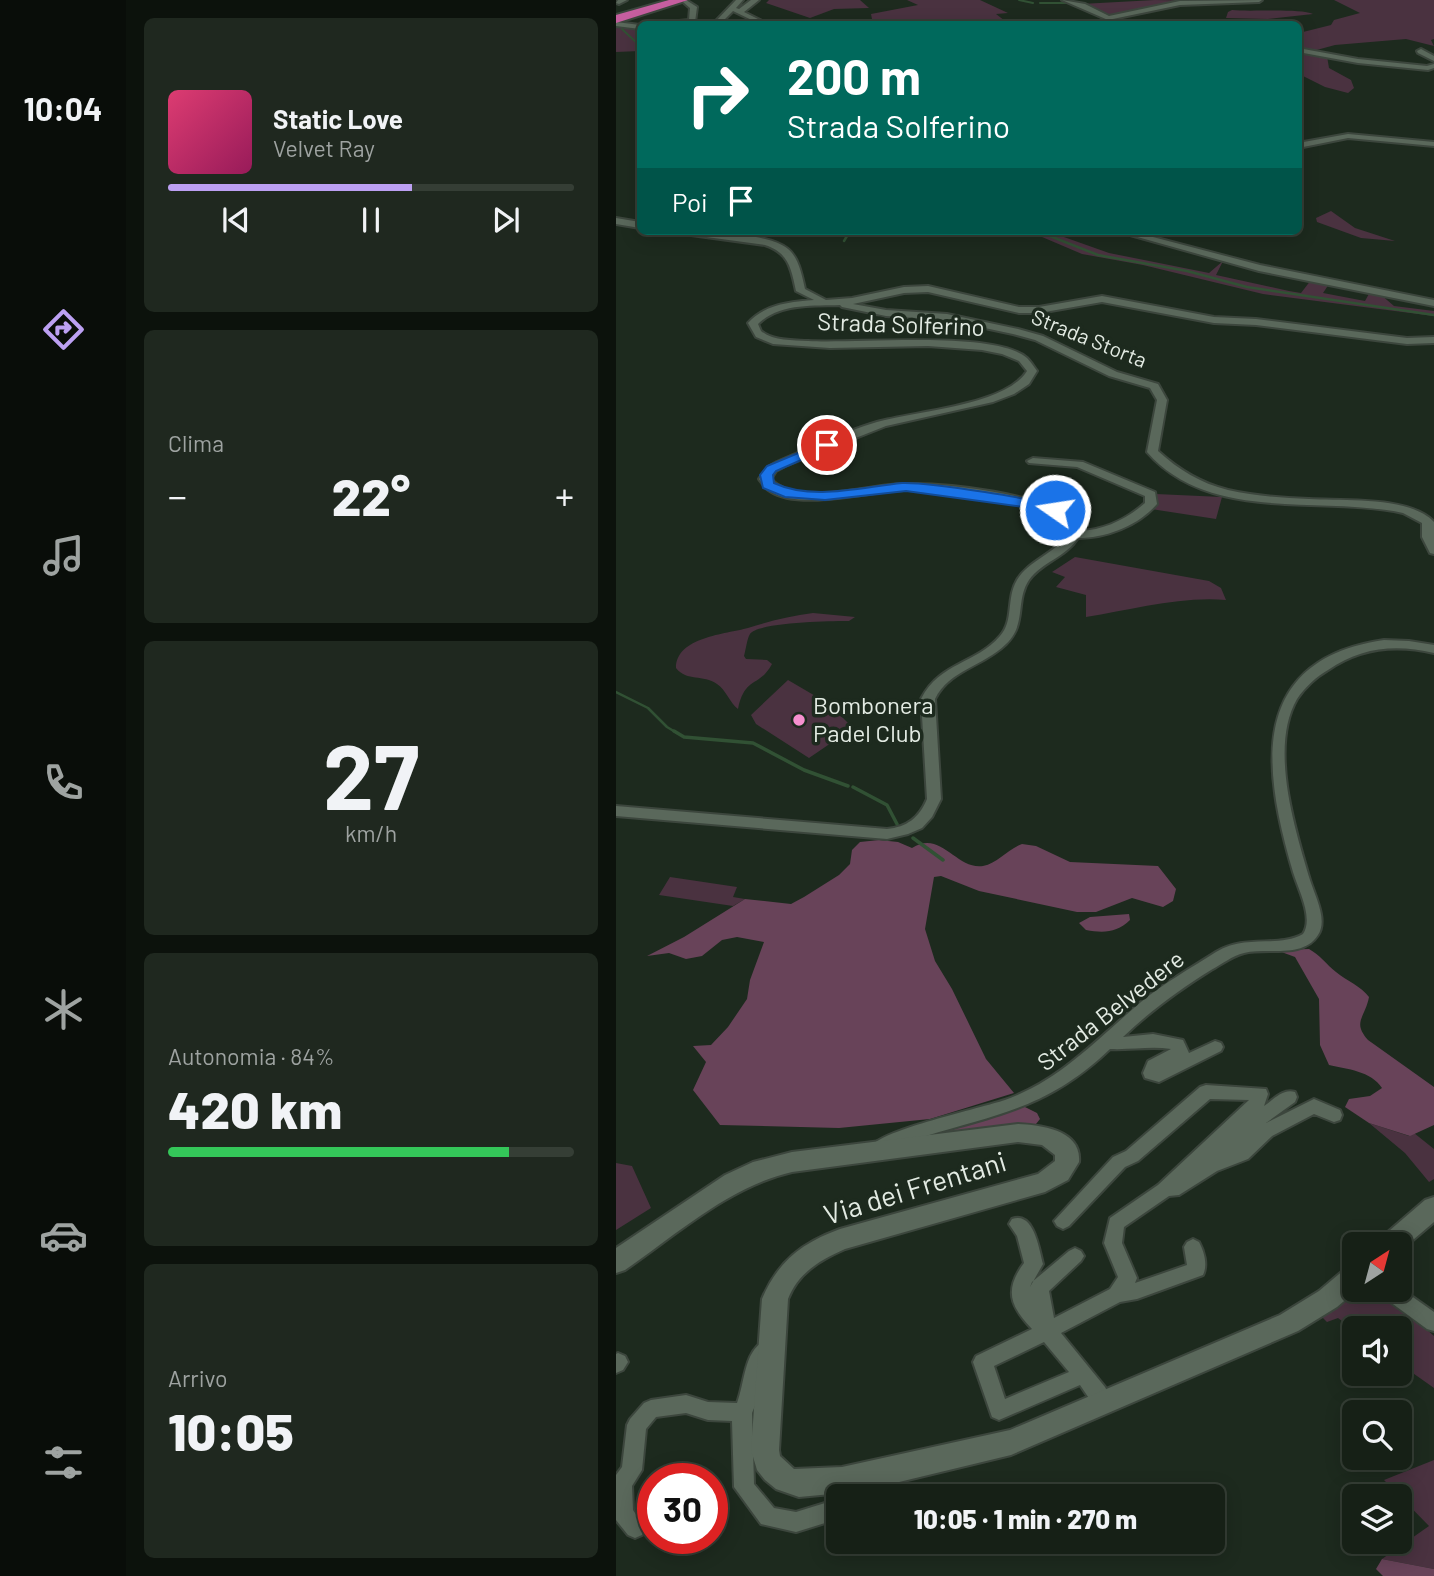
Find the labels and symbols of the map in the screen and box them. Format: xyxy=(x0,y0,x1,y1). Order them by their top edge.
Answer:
street label: Strada Storta xyxy=(1028,303,1151,372)
street label: Strada Solferino xyxy=(817,306,985,341)
pin xyxy=(797,415,857,475)
position arrow xyxy=(1018,473,1092,547)
place label: Bombonera Padel Club xyxy=(813,690,933,747)
marker: Bombonera Padel Club xyxy=(791,712,807,728)
street label: Strada Belvedere xyxy=(1031,943,1189,1076)
street label: Via dei Frentani xyxy=(819,1143,1010,1231)
north arrow xyxy=(1342,1232,1412,1302)
speed limit sign: 30 xyxy=(637,1463,728,1554)

